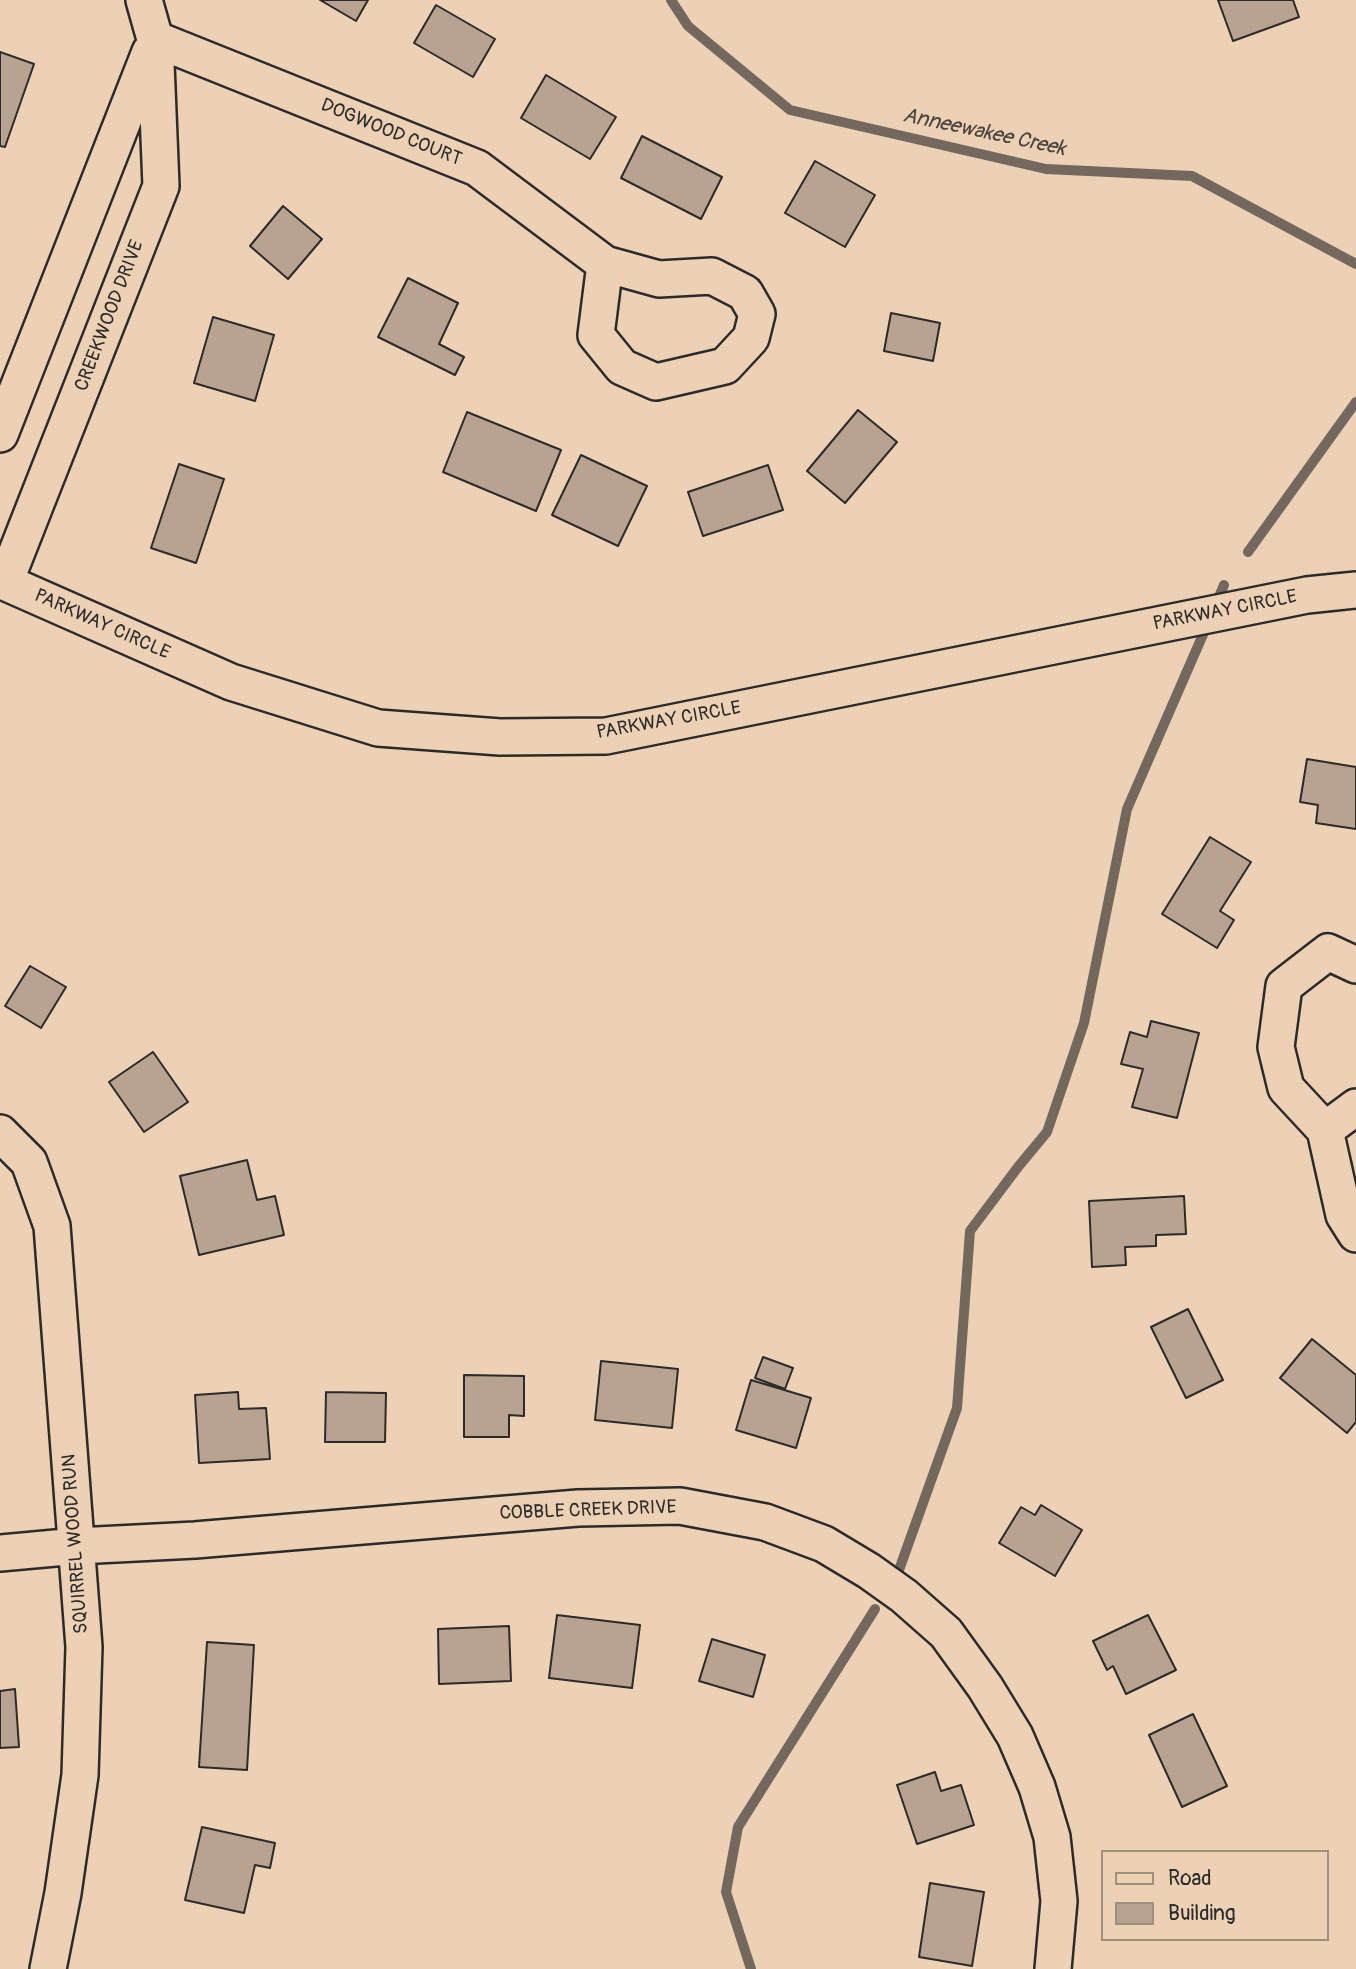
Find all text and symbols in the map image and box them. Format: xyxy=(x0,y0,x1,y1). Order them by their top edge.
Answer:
street label: DOGWOOD COURT xyxy=(317,94,465,172)
water label: Anneewakee Creek xyxy=(900,103,1068,163)
street label: CREEKWOOD DRIVE xyxy=(71,237,149,395)
street label: PARKWAY CIRCLE xyxy=(31,585,173,665)
street label: PARKWAY CIRCLE xyxy=(1151,586,1299,636)
street label: PARKWAY CIRCLE xyxy=(595,697,743,745)
street label: SQUIRREL WOOD RUN xyxy=(58,1453,94,1635)
street label: COBBLE CREEK DRIVE xyxy=(499,1497,677,1525)
legend xyxy=(1100,1850,1328,1941)
text: Road xyxy=(1168,1865,1212,1892)
text: Building xyxy=(1168,1900,1235,1927)

